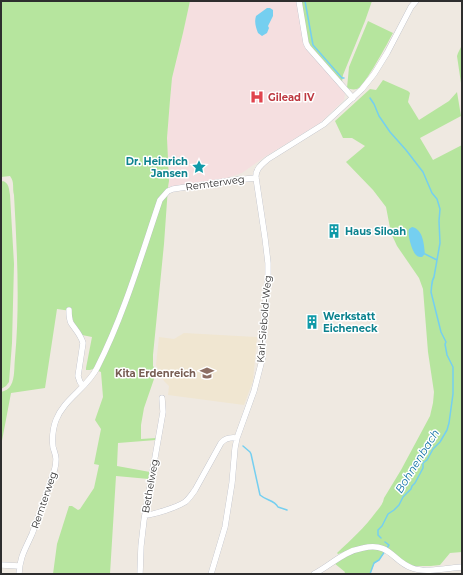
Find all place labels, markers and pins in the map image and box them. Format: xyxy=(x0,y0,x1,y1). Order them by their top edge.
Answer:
hospital icon: Gilead IV xyxy=(249,89,265,105)
place label: Gilead IV xyxy=(268,91,315,104)
place label: Dr. Heinrich Jansen xyxy=(126,155,188,180)
place icon: Dr. Heinrich Jansen xyxy=(191,159,207,175)
building icon: Haus Siloah xyxy=(326,223,342,239)
place label: Haus Siloah xyxy=(345,225,406,238)
place label: Werkstatt Eicheneck xyxy=(323,310,378,335)
building icon: Werkstatt Eicheneck xyxy=(304,314,320,330)
school or university icon: Kita Erdenreich xyxy=(199,365,215,381)
place label: Kita Erdenreich xyxy=(115,367,196,380)

